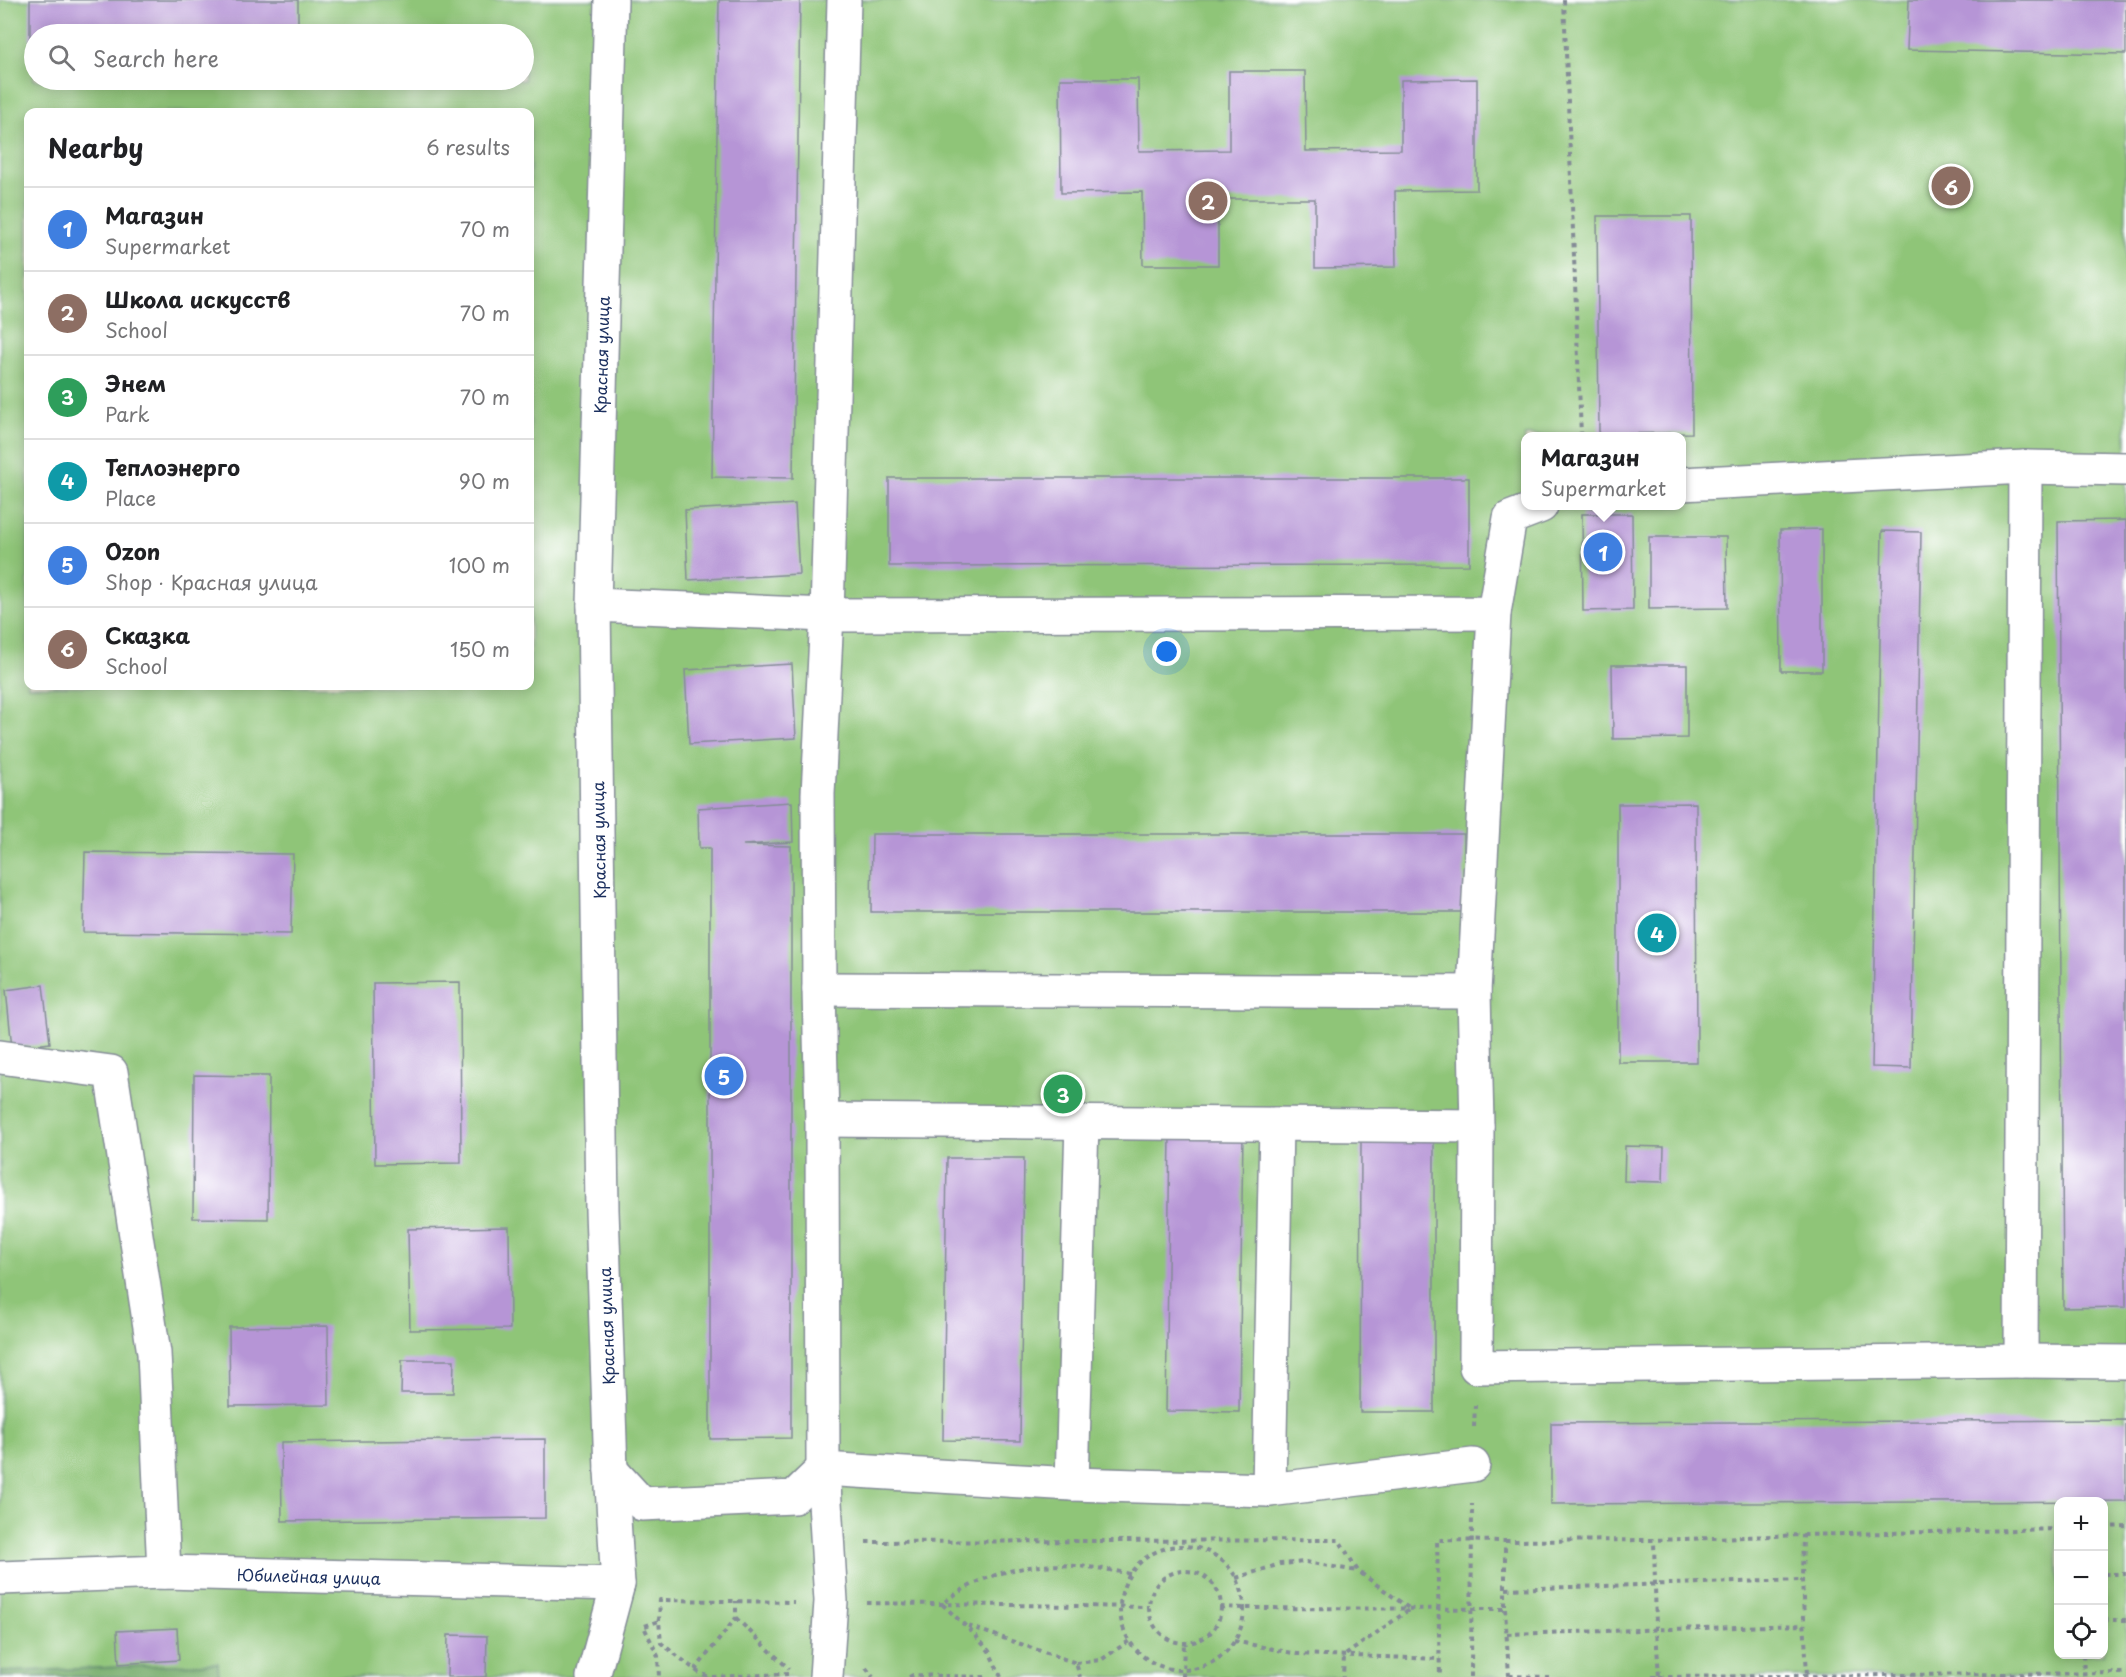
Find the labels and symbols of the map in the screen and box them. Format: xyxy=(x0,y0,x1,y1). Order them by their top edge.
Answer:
pin: 6 xyxy=(1932,164,1970,208)
pin: 2 xyxy=(1188,178,1228,224)
street label: Красная улица xyxy=(587,296,615,414)
pin: 1 xyxy=(1584,530,1622,574)
your location xyxy=(1152,637,1181,666)
street label: Красная улица xyxy=(585,781,611,899)
pin: 4 xyxy=(1638,910,1676,956)
pin: 5 xyxy=(704,1054,744,1098)
pin: 3 xyxy=(1044,1072,1082,1116)
street label: Красная улица xyxy=(592,1267,620,1385)
street label: Юбилейная улица xyxy=(237,1562,381,1590)

